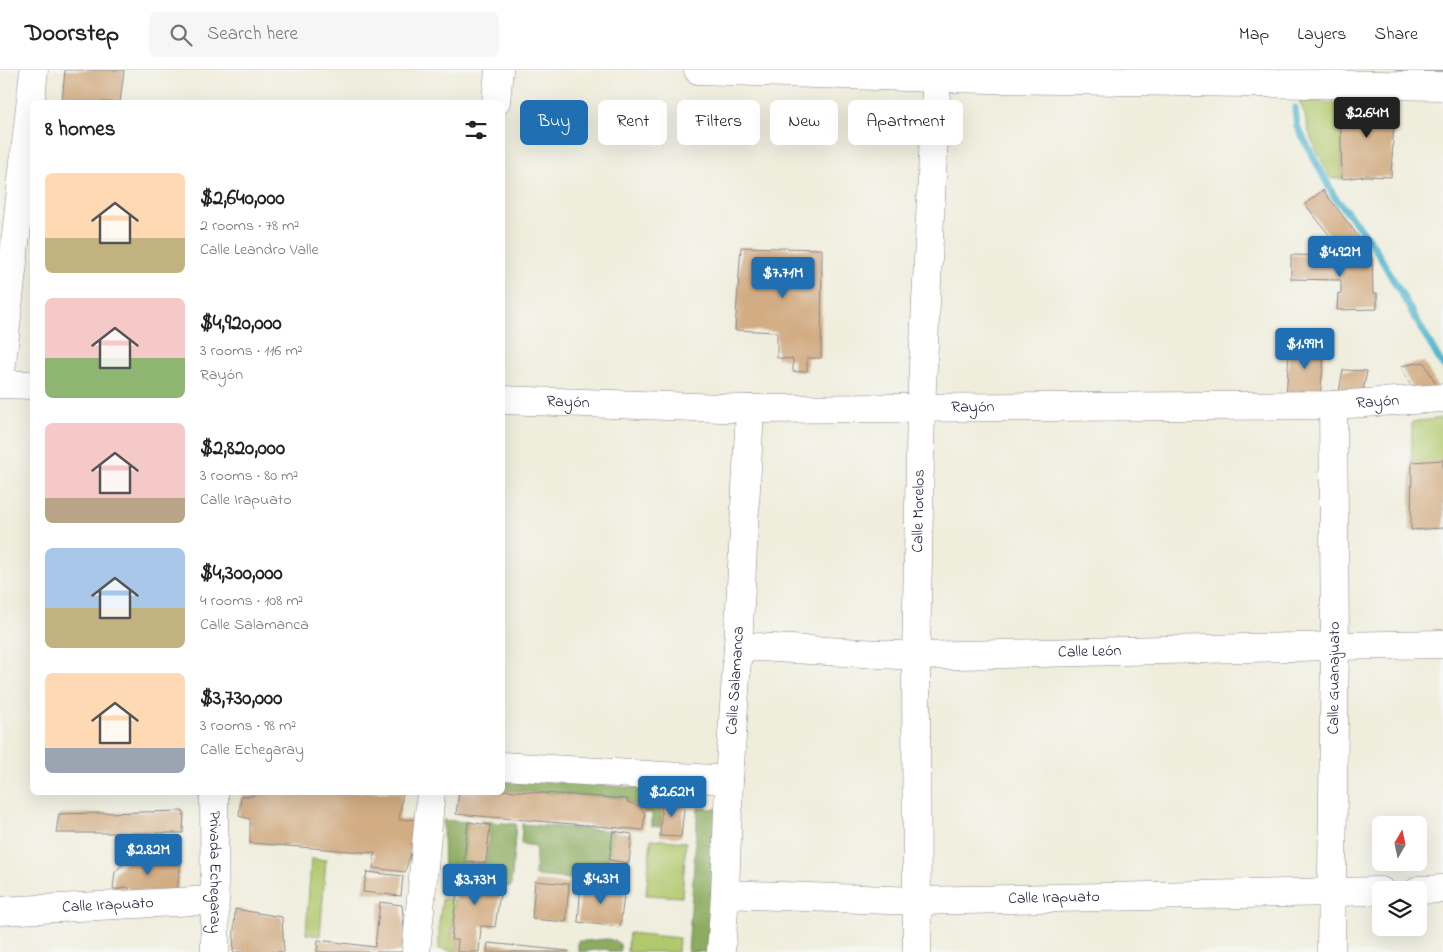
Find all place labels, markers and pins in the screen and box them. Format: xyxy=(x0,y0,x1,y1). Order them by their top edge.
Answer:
pin: $2.64M xyxy=(1326,97,1408,139)
pin: $4.92M xyxy=(1299,236,1381,278)
pin: $7.71M xyxy=(742,256,824,299)
pin: $1.99M xyxy=(1264,328,1346,370)
pin: $2.62M xyxy=(631,776,713,818)
pin: $2.82M xyxy=(107,834,189,876)
pin: $4.3M xyxy=(566,862,636,905)
pin: $3.73M xyxy=(434,864,516,906)

